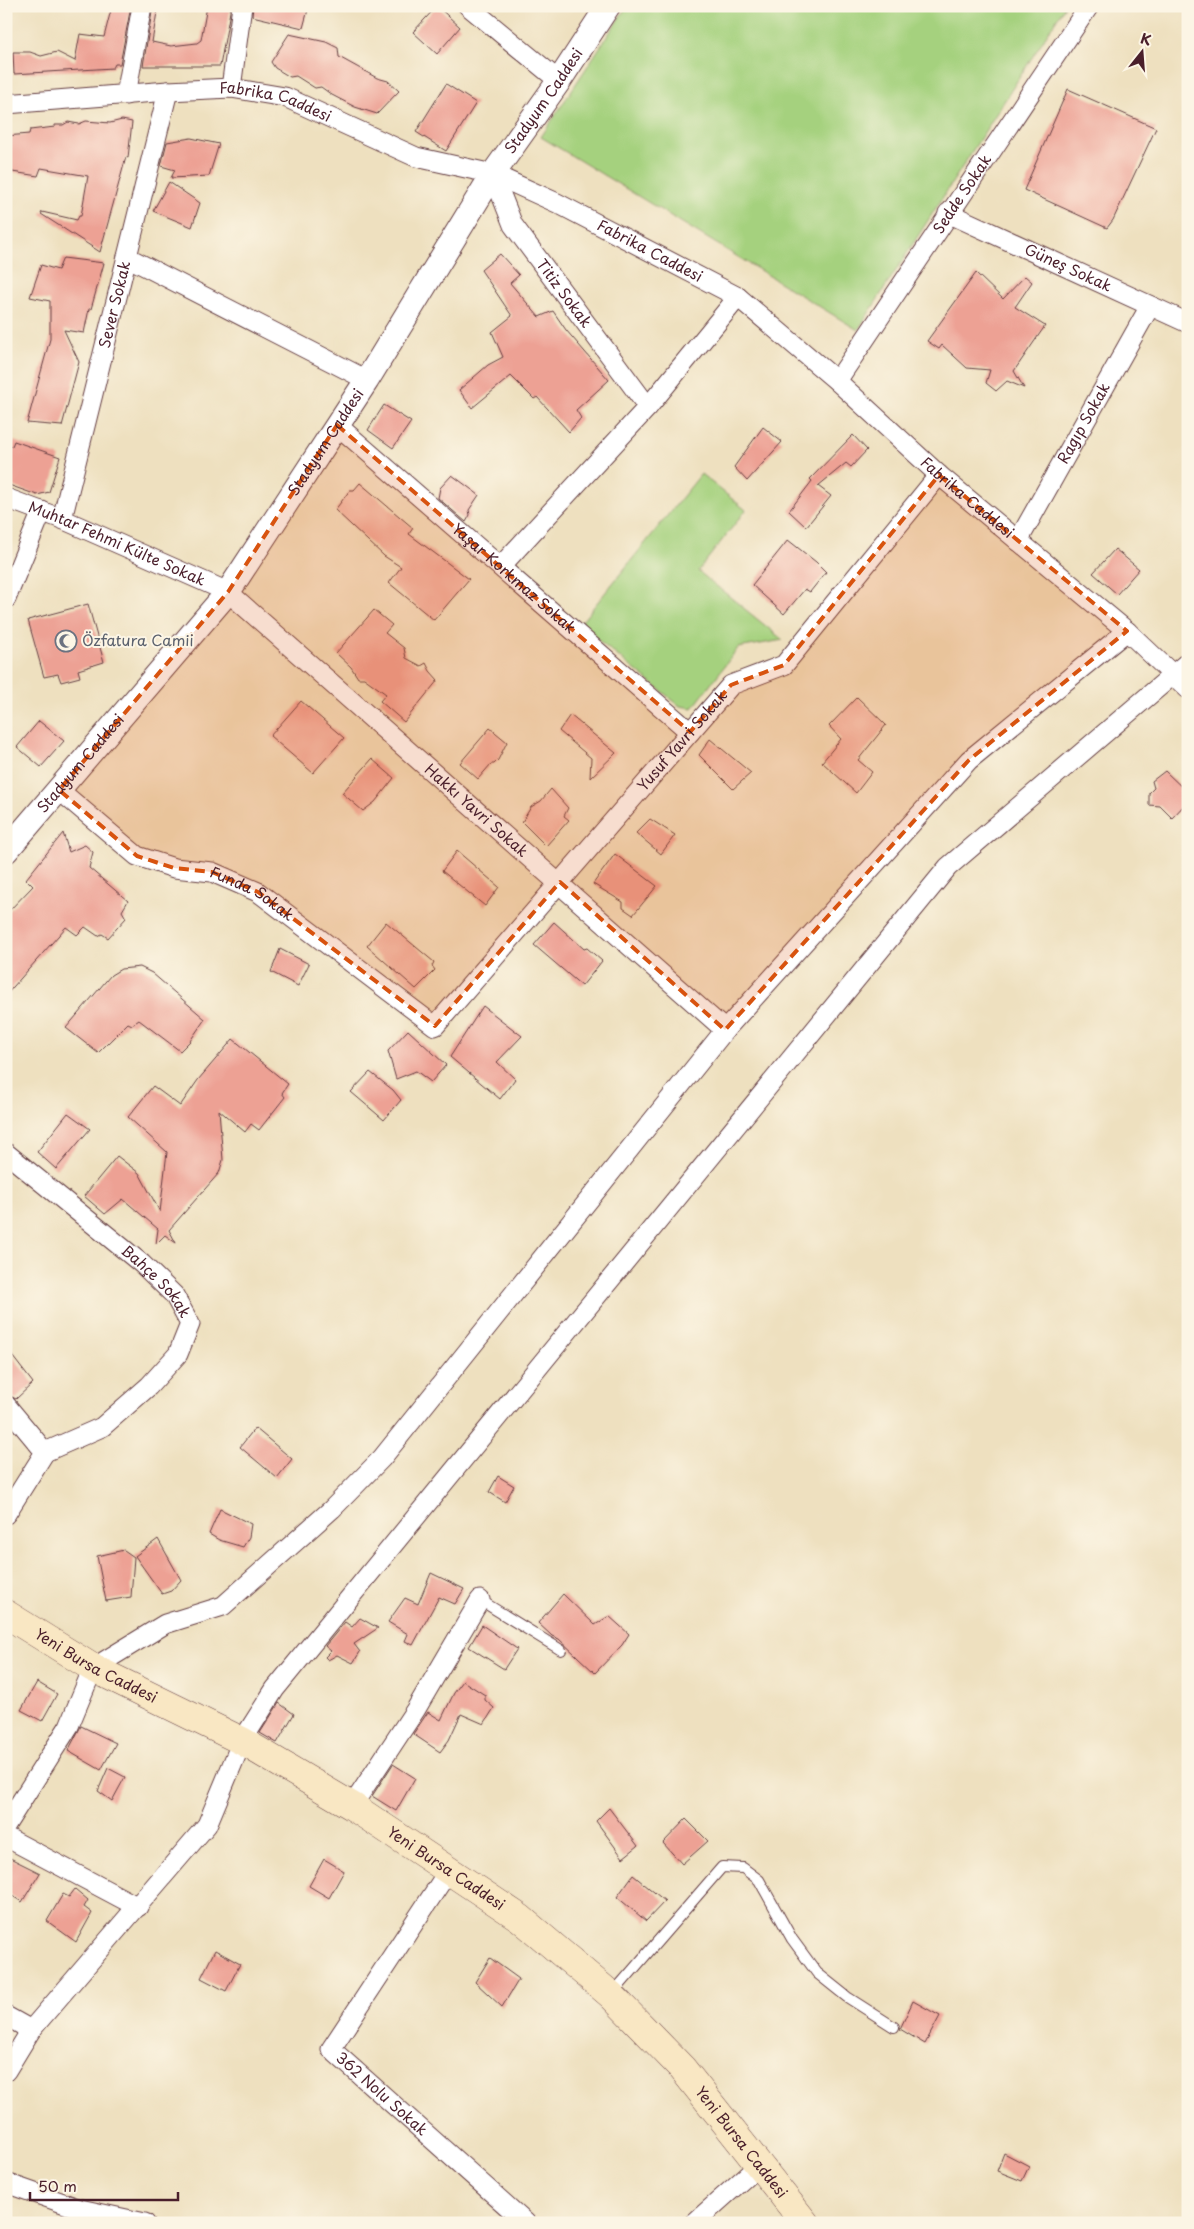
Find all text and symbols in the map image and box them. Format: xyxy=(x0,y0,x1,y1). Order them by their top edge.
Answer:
north arrow xyxy=(1116,28,1166,78)
text: K xyxy=(1138,28,1154,51)
street label: Stadyum Caddesi xyxy=(498,43,588,158)
street label: Fabrika Caddesi xyxy=(219,75,336,127)
street label: Sedde Sokak xyxy=(926,149,996,238)
street label: Fabrika Caddesi xyxy=(594,213,707,287)
street label: Güneş Sokak xyxy=(1021,237,1117,297)
street label: Titiz Sokak xyxy=(532,253,599,332)
street label: Sever Sokak xyxy=(92,258,136,350)
street label: Ragıp Sokak xyxy=(1051,377,1115,468)
street label: Stadyum Caddesi xyxy=(281,383,368,500)
street label: Fabrika Caddesi xyxy=(916,450,1020,543)
street label: Muhtar Fehmi Külte Sokak xyxy=(25,494,210,591)
street label: Yaşar Korkmaz Sokak xyxy=(447,517,582,638)
place label: Özfatura Camii xyxy=(82,628,194,651)
mosque icon: Özfatura Camii xyxy=(54,629,78,653)
street label: Yusuf Yavri Sokak xyxy=(631,684,732,796)
street label: Stadyum Caddesi xyxy=(31,708,129,817)
street label: Hakkı Yavri Sokak xyxy=(420,757,535,862)
street label: Funda Sokak xyxy=(207,860,300,926)
street label: Bahçe Sokak xyxy=(117,1238,198,1322)
street label: Yeni Bursa Caddesi xyxy=(31,1622,162,1708)
street label: Yeni Bursa Caddesi xyxy=(383,1820,510,1915)
street label: 362 Nolu Sokak xyxy=(331,2045,434,2141)
street label: Yeni Bursa Caddesi xyxy=(691,2081,794,2202)
scale bar xyxy=(30,2169,178,2201)
text: 50 m xyxy=(38,2174,77,2197)

